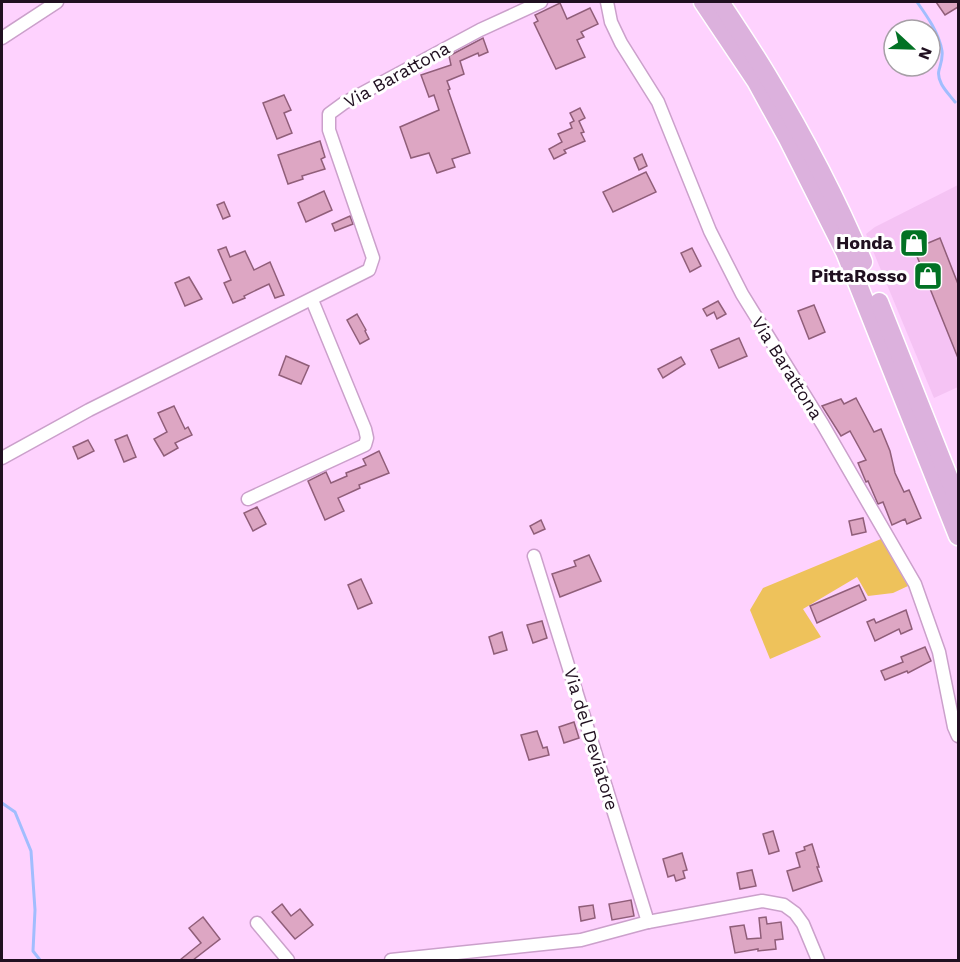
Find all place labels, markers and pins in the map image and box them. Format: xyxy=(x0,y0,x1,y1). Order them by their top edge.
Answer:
shop icon: Honda xyxy=(898,227,930,259)
place label: Honda xyxy=(836,232,894,253)
shop icon: PittaRosso xyxy=(912,260,944,292)
place label: PittaRosso xyxy=(811,265,907,286)

